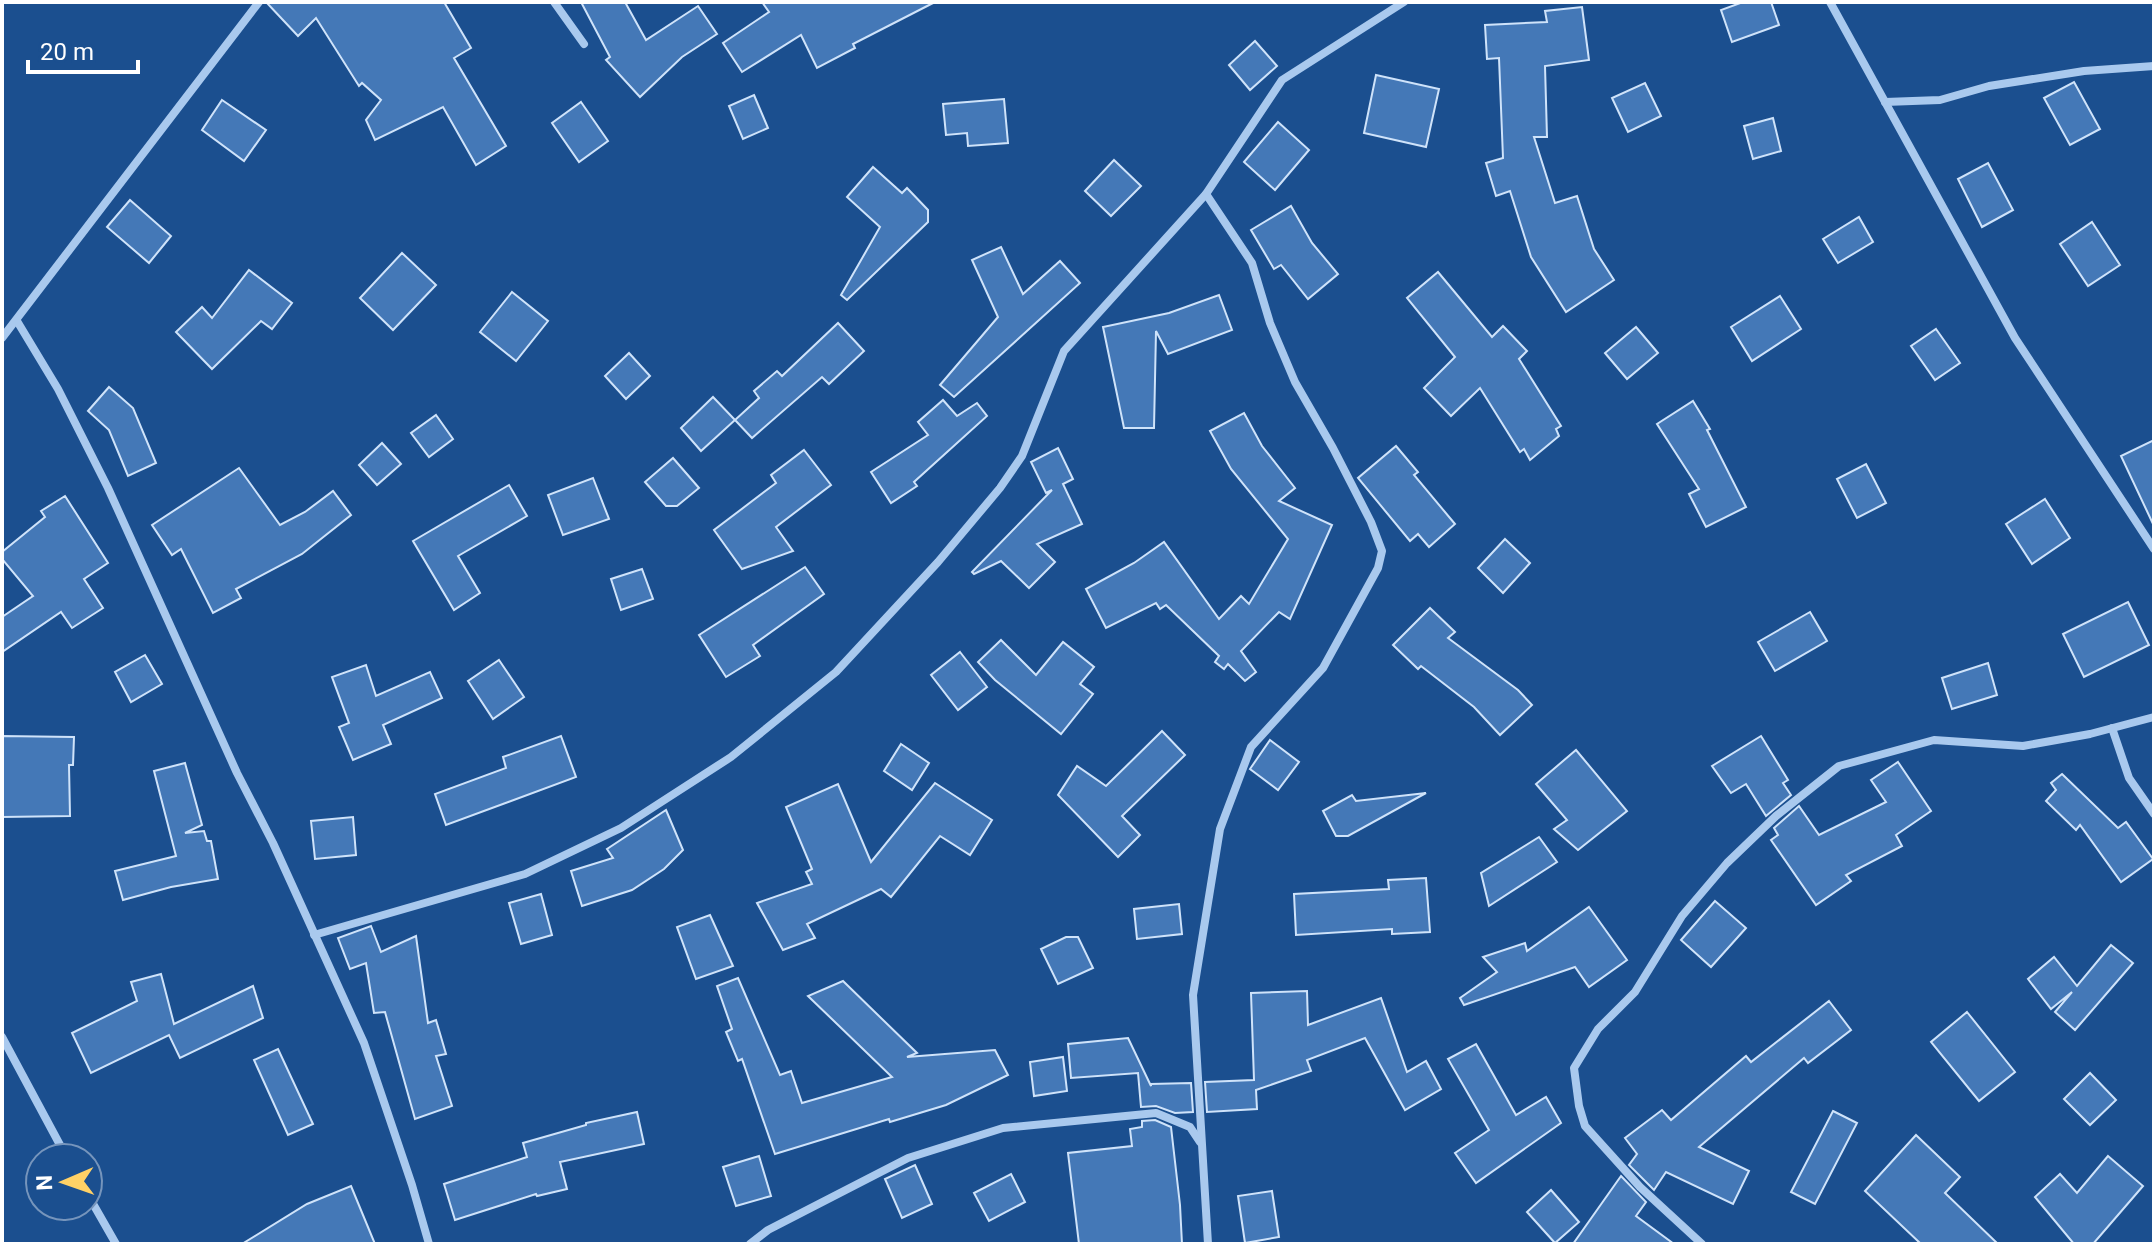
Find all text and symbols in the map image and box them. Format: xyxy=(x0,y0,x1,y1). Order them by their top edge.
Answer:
scale bar xyxy=(28,24,138,74)
text: 20 m xyxy=(40,38,94,66)
north arrow xyxy=(24,1142,104,1222)
text: N xyxy=(32,1174,57,1191)

